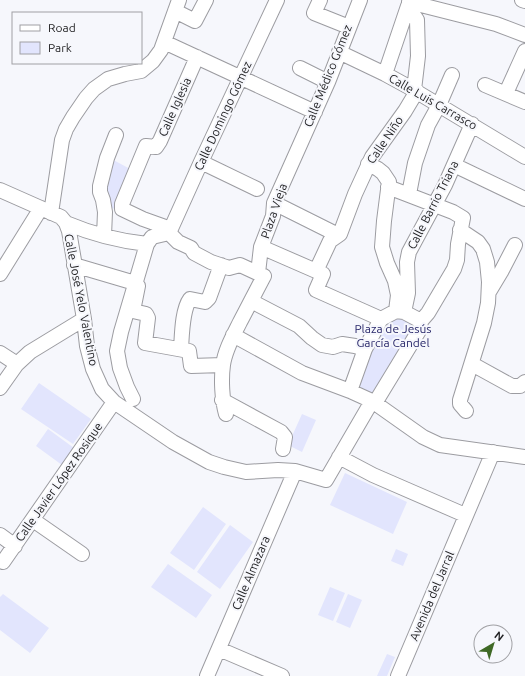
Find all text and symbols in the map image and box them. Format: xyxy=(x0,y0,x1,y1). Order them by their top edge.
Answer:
legend xyxy=(12,12,142,64)
text: Road xyxy=(48,21,76,34)
street label: Calle Médico Gómez xyxy=(301,22,354,129)
text: Park xyxy=(48,41,72,54)
street label: Calle Domingo Gómez xyxy=(192,59,254,172)
street label: Calle Luis Carrasco xyxy=(387,71,480,132)
street label: Calle Iglesia xyxy=(156,75,193,138)
street label: Calle Niño xyxy=(364,113,405,166)
street label: Calle Barrio Triana xyxy=(405,158,461,251)
street label: Plaza Vieja xyxy=(258,182,289,240)
street label: Calle José Yelo Valentino xyxy=(62,233,101,367)
park label: Plaza de Jesús García Candel xyxy=(354,322,432,349)
street label: Calle Javier López Rosique xyxy=(13,420,105,544)
street label: Calle Almazara xyxy=(229,534,272,612)
street label: Avenida del Jarral xyxy=(407,549,456,642)
north arrow xyxy=(473,624,513,664)
text: N xyxy=(492,629,506,643)

